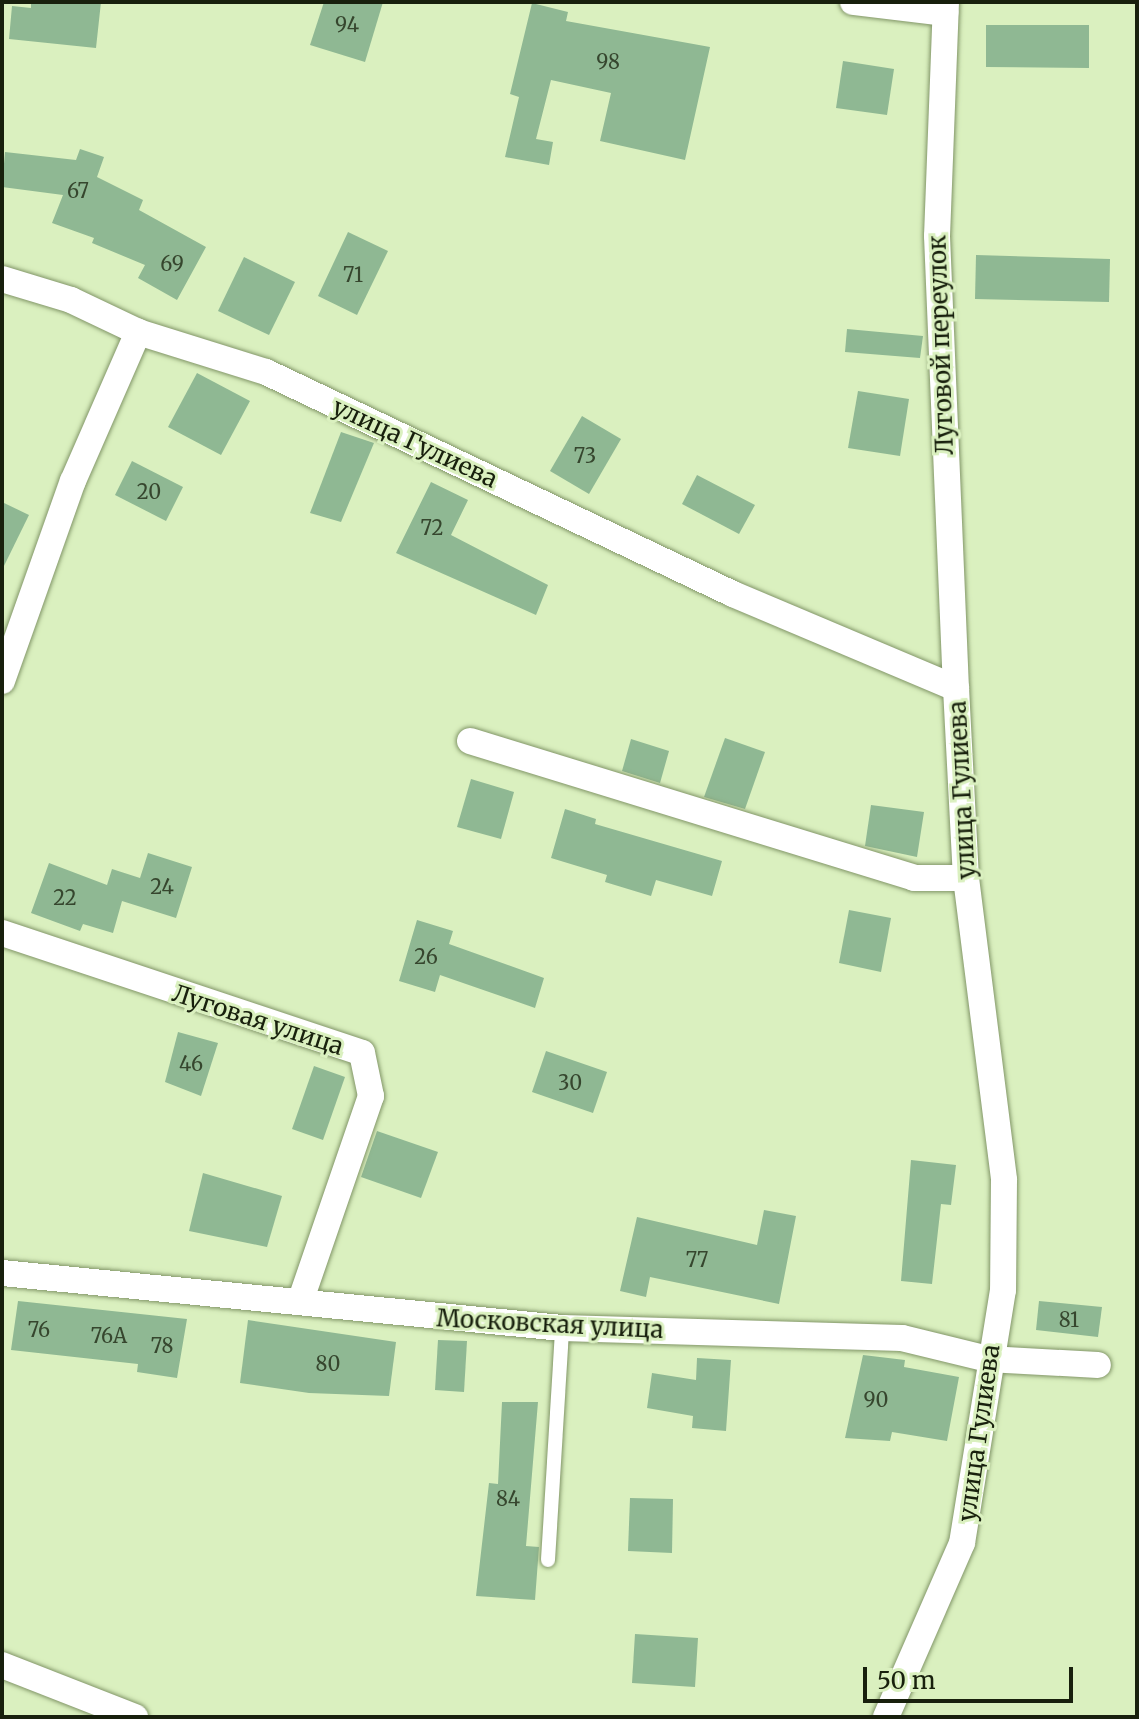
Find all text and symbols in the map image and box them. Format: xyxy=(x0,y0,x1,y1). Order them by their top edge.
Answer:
house number: 94 xyxy=(335,12,359,36)
house number: 98 xyxy=(596,49,620,73)
house number: 67 xyxy=(67,178,89,202)
street label: Луговой переулок xyxy=(923,235,959,455)
house number: 69 xyxy=(160,251,184,275)
house number: 71 xyxy=(343,262,363,286)
street label: улица Гулиева xyxy=(328,392,502,494)
house number: 73 xyxy=(574,443,596,467)
house number: 20 xyxy=(137,479,161,503)
house number: 72 xyxy=(421,515,443,539)
street label: улица Гулиева xyxy=(943,700,981,880)
house number: 24 xyxy=(150,874,174,898)
house number: 22 xyxy=(53,885,77,909)
house number: 26 xyxy=(414,944,438,968)
street label: Луговая улица xyxy=(169,979,347,1061)
house number: 46 xyxy=(179,1051,203,1075)
house number: 30 xyxy=(558,1070,582,1094)
house number: 77 xyxy=(686,1247,708,1271)
street label: Московская улица xyxy=(436,1304,664,1344)
house number: 81 xyxy=(1059,1307,1079,1331)
house number: 76 xyxy=(28,1317,50,1341)
house number: 76А xyxy=(91,1323,127,1347)
house number: 78 xyxy=(151,1333,173,1357)
street label: улица Гулиева xyxy=(952,1343,1006,1523)
house number: 80 xyxy=(316,1351,340,1375)
house number: 90 xyxy=(863,1387,889,1411)
house number: 84 xyxy=(496,1486,520,1510)
scale bar xyxy=(867,1651,1077,1701)
text: 50 m xyxy=(877,1665,936,1696)

